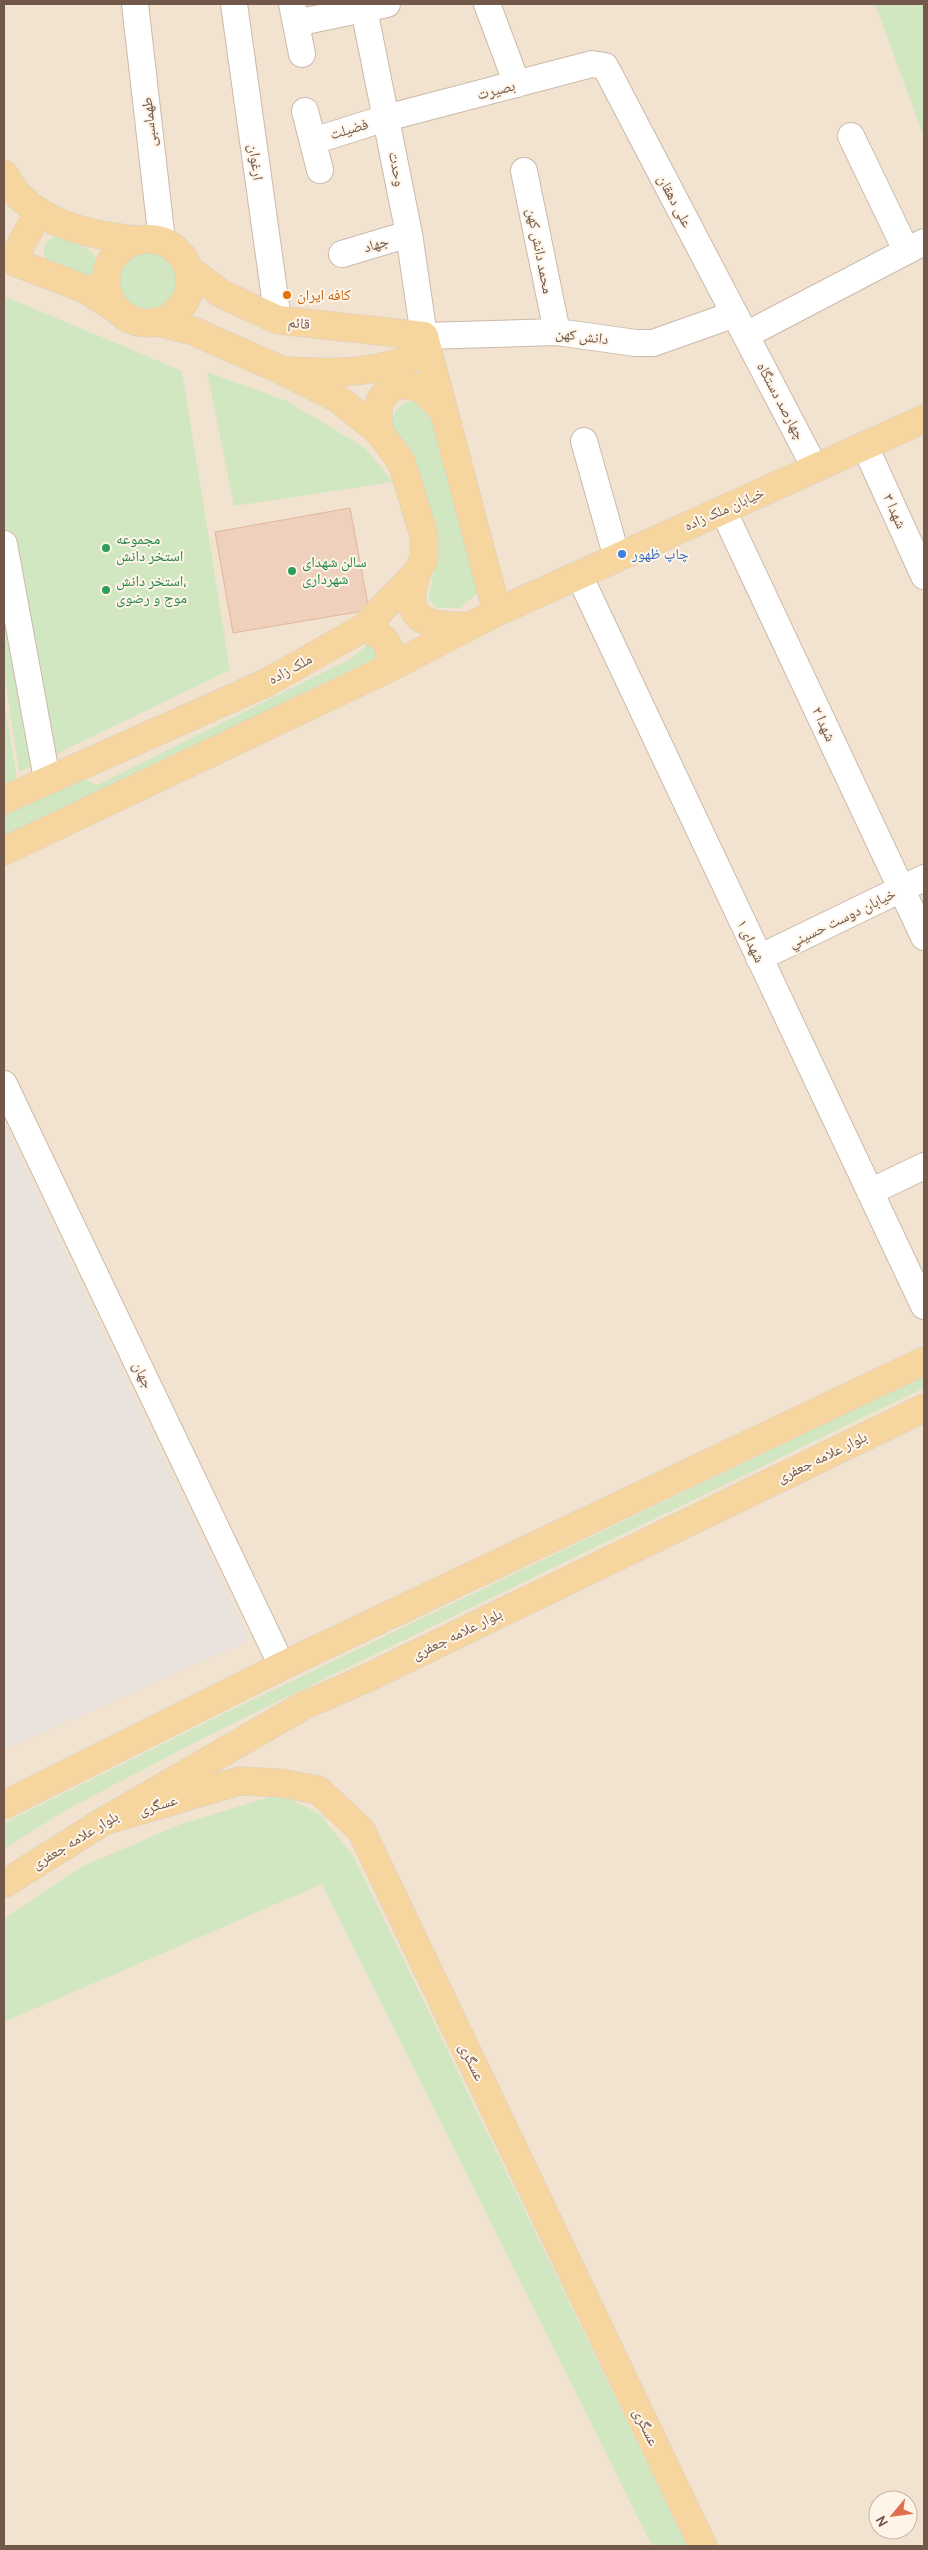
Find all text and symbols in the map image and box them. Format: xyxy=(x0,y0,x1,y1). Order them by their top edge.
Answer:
street label: بصیرت xyxy=(475,76,517,104)
street label: طهماسبی xyxy=(137,96,162,148)
street label: فضیلت xyxy=(328,115,370,143)
street label: ارغوان xyxy=(244,143,267,181)
street label: وحدت xyxy=(385,150,409,188)
street label: علی دهقان xyxy=(653,172,697,231)
street label: محمد دانش کهن xyxy=(522,207,557,296)
street label: جهاد xyxy=(361,232,391,256)
place label: کافه ایران xyxy=(297,286,351,305)
marker: کافه ایران xyxy=(281,289,293,301)
street label: قائم xyxy=(287,313,311,334)
street label: دانش کهن xyxy=(554,324,610,349)
street label: چهارصد دستگاه xyxy=(753,359,809,443)
street label: خیابان ملک زاده xyxy=(681,483,768,536)
street label: شهدا ۳ xyxy=(879,491,911,531)
place label: مجموعه استخر دانش xyxy=(116,530,183,566)
marker: مجموعه استخر دانش xyxy=(100,542,112,554)
place label: چاپ ظهور xyxy=(631,545,689,563)
marker: چاپ ظهور xyxy=(616,548,628,560)
place label: سالن شهدای شهرداری xyxy=(302,553,367,589)
marker: سالن شهدای شهرداری xyxy=(286,565,298,577)
place label: استخر دانش، موج و رضوی xyxy=(116,572,187,608)
marker: استخر دانش، موج و رضوی xyxy=(100,584,112,596)
street label: ملک زاده xyxy=(265,650,315,688)
street label: شهدا ۲ xyxy=(808,704,840,744)
street label: خیابان دوست حسيني xyxy=(785,884,900,954)
street label: شهدای ۱ xyxy=(732,917,769,966)
street label: جهان xyxy=(128,1359,157,1392)
street label: بلوار علامه جعفری xyxy=(774,1427,871,1488)
street label: بلوار علامه جعفری xyxy=(409,1604,506,1665)
street label: عسگری xyxy=(136,1790,180,1820)
street label: بلوار علامه جعفری xyxy=(28,1807,122,1874)
street label: عسگری xyxy=(454,2040,489,2085)
street label: عسگری xyxy=(628,2405,663,2450)
north arrow xyxy=(868,2490,918,2540)
text: N xyxy=(871,2513,892,2530)

